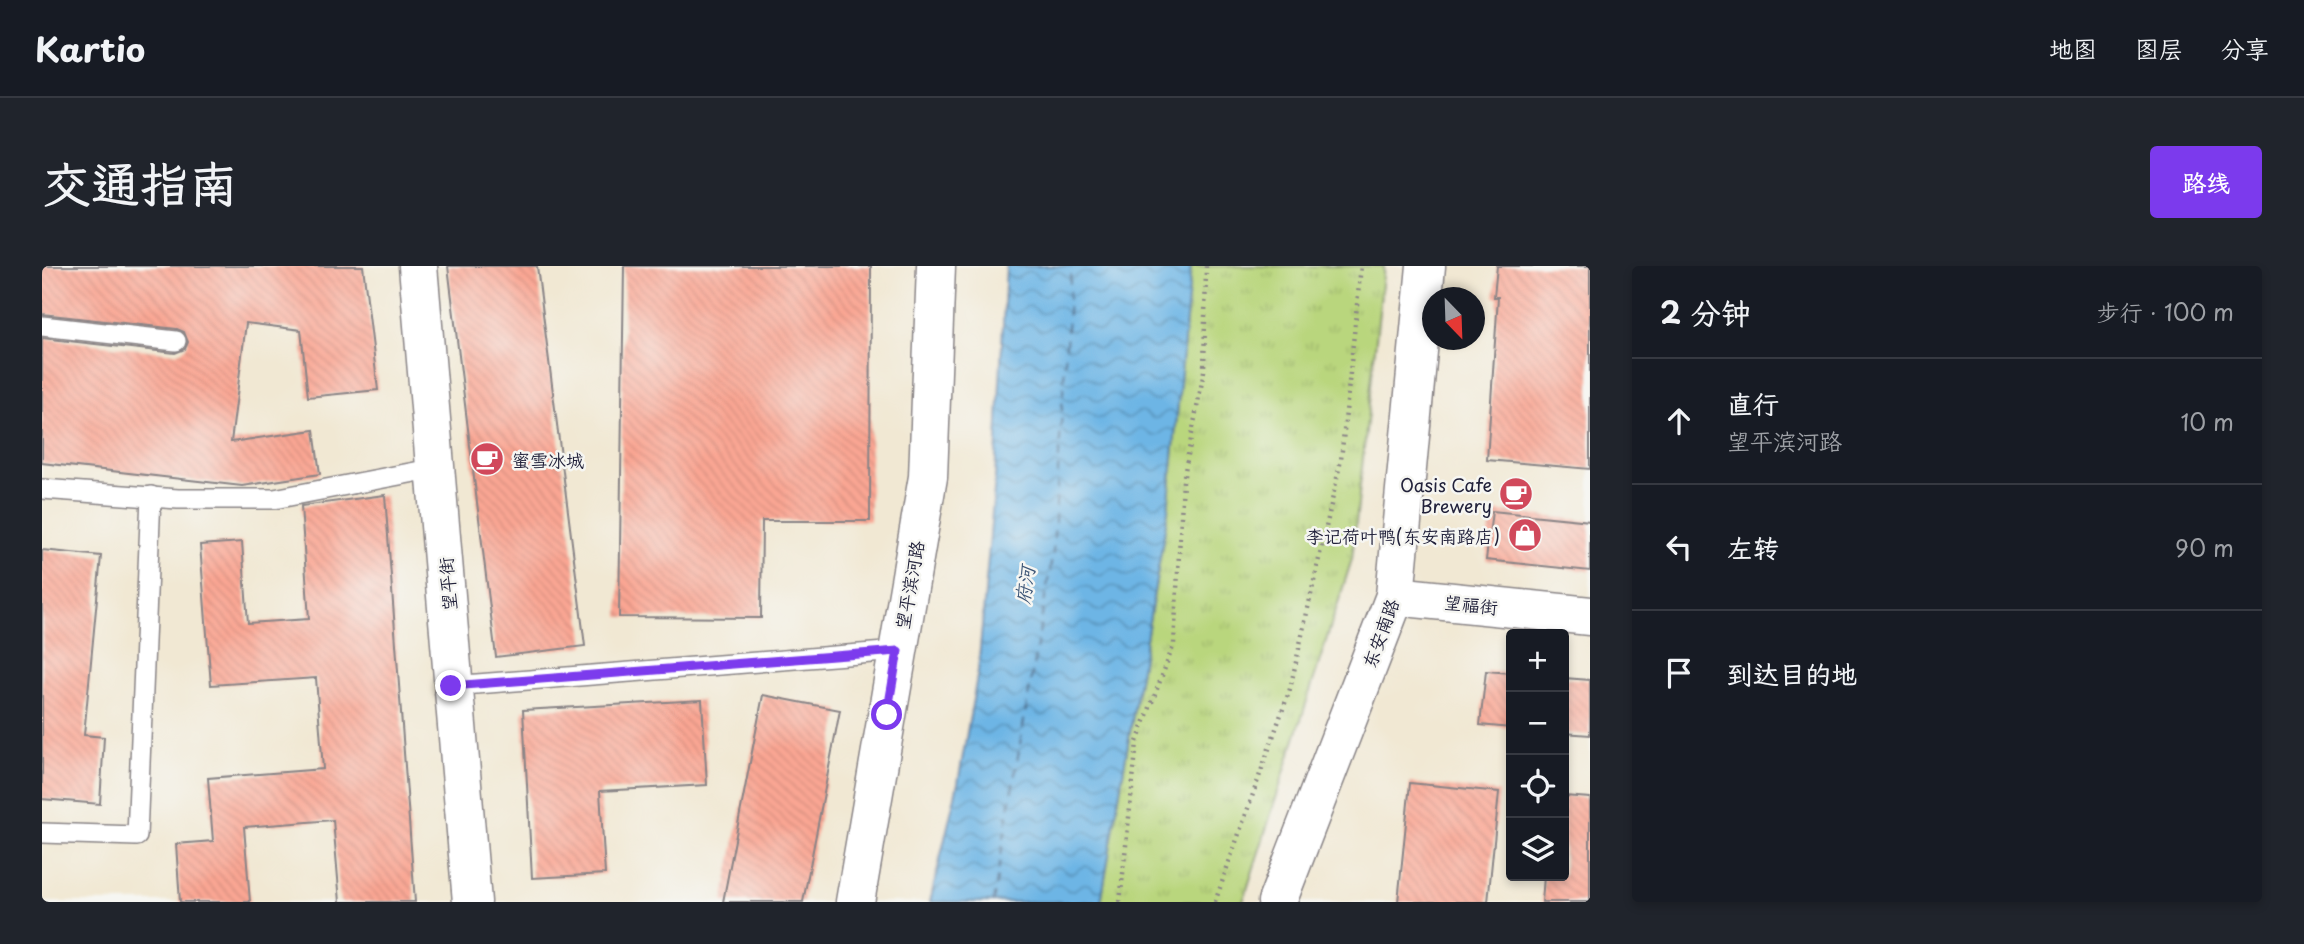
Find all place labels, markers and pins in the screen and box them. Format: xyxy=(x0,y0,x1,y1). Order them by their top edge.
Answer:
cafe icon: 蜜雪冰城 xyxy=(468,440,506,478)
place label: 蜜雪冰城 xyxy=(512,446,584,473)
place label: Oasis Cafe Brewery xyxy=(1400,471,1492,519)
cafe icon: Oasis Cafe Brewery xyxy=(1497,475,1535,513)
shop icon: 李记荷叶鸭(东安南路店) xyxy=(1506,516,1544,554)
place label: 李记荷叶鸭(东安南路店) xyxy=(1306,522,1500,549)

